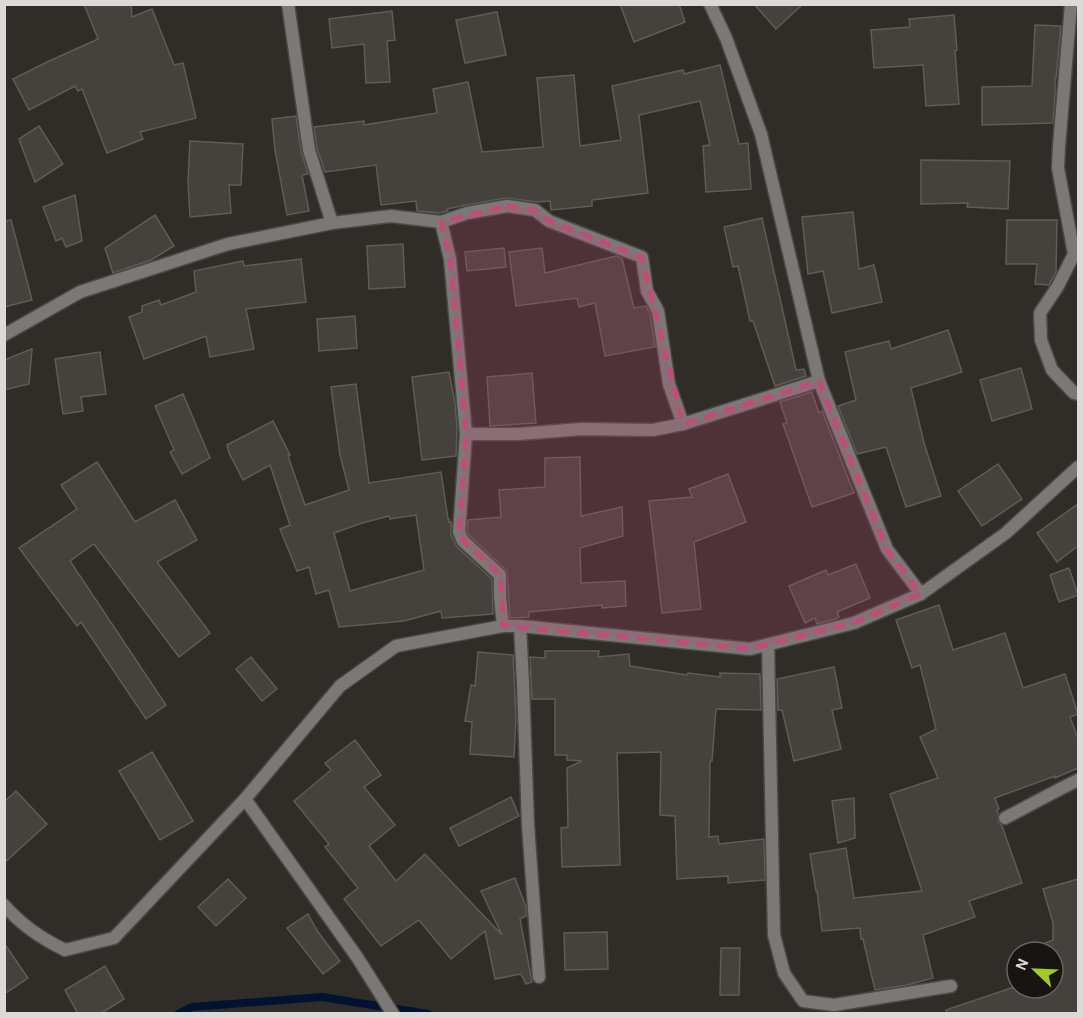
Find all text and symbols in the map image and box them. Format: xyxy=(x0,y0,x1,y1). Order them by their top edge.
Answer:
north arrow xyxy=(1005,940,1065,1000)
text: N xyxy=(1013,956,1032,973)

